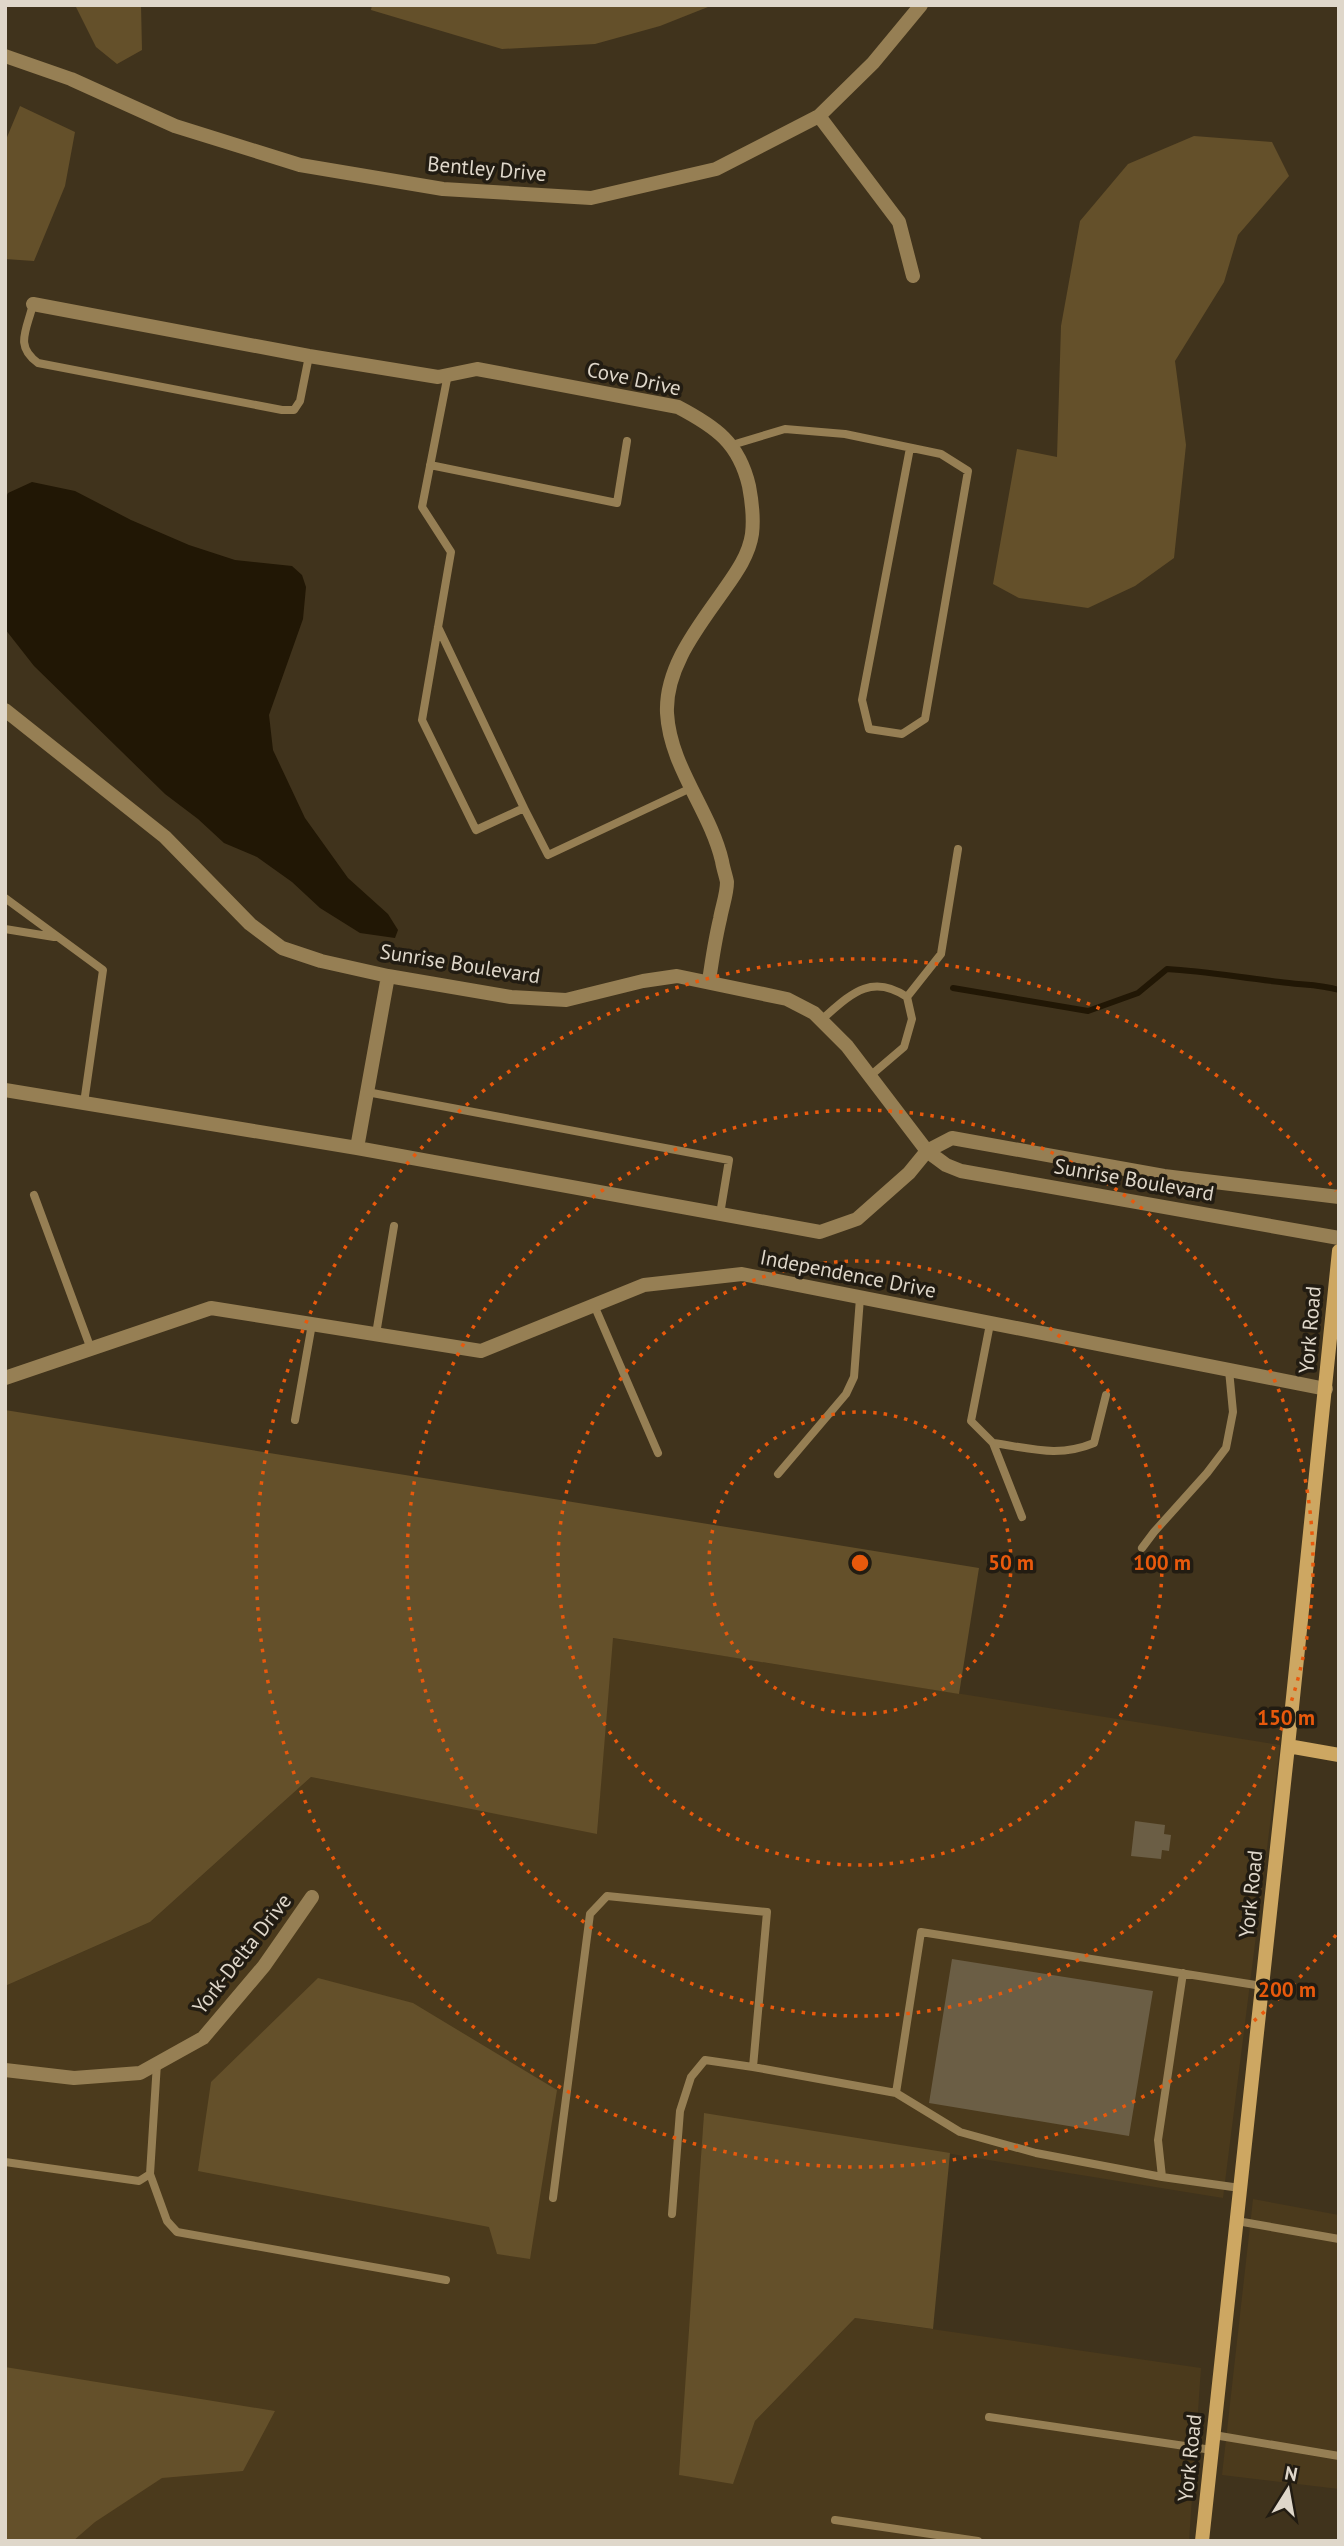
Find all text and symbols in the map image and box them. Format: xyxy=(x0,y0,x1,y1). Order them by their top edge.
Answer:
street label: Bentley Drive xyxy=(426,150,548,187)
street label: Cove Drive xyxy=(585,355,684,402)
street label: Sunrise Boulevard xyxy=(378,938,542,990)
street label: Sunrise Boulevard xyxy=(1052,1152,1216,1207)
street label: Independence Drive xyxy=(758,1243,938,1304)
street label: York Road xyxy=(1292,1285,1327,1375)
text: 50 m xyxy=(988,1549,1034,1576)
text: 100 m xyxy=(1133,1549,1191,1576)
centre of rings xyxy=(848,1551,872,1575)
text: 150 m xyxy=(1257,1704,1315,1731)
street label: York Road xyxy=(1232,1849,1269,1939)
street label: York-Delta Drive xyxy=(186,1888,297,2019)
text: 200 m xyxy=(1258,1976,1316,2003)
street label: York Road xyxy=(1171,2413,1208,2503)
north arrow xyxy=(1253,2455,1323,2525)
text: N xyxy=(1283,2460,1300,2486)

